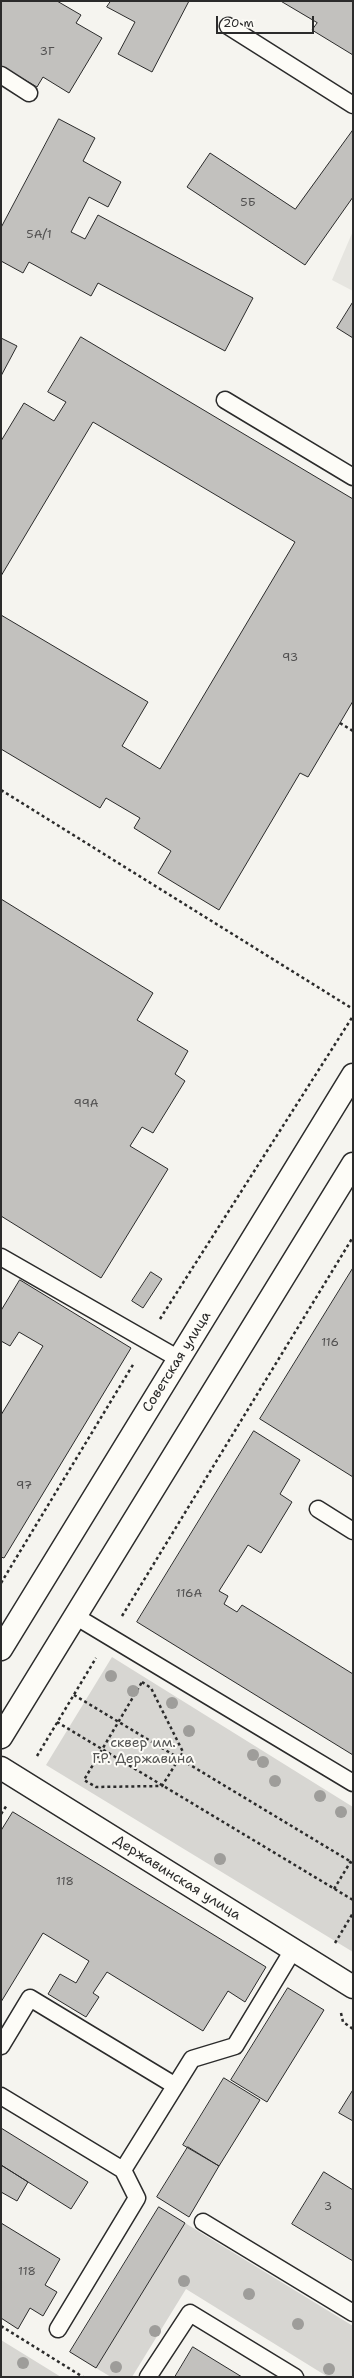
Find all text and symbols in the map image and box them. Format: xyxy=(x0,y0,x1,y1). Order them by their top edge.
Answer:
scale bar xyxy=(218,8,316,34)
text: 20 m xyxy=(223,15,254,31)
house number: 3Г xyxy=(40,45,54,59)
house number: 5Б xyxy=(240,196,256,210)
house number: 5А/1 xyxy=(26,228,52,242)
house number: 93 xyxy=(282,651,298,665)
house number: 99А xyxy=(73,1097,99,1111)
street label: Советская улица xyxy=(139,1308,215,1416)
house number: 116 xyxy=(321,1336,339,1350)
house number: 97 xyxy=(16,1479,32,1493)
house number: 116А xyxy=(176,1587,202,1601)
park label: сквер им. Г.Р. Державина xyxy=(92,1735,194,1768)
street label: Державинская улица xyxy=(110,1832,244,1924)
house number: 118 xyxy=(56,1875,74,1889)
house number: 3 xyxy=(324,2200,332,2214)
house number: 118 xyxy=(18,2265,36,2279)

